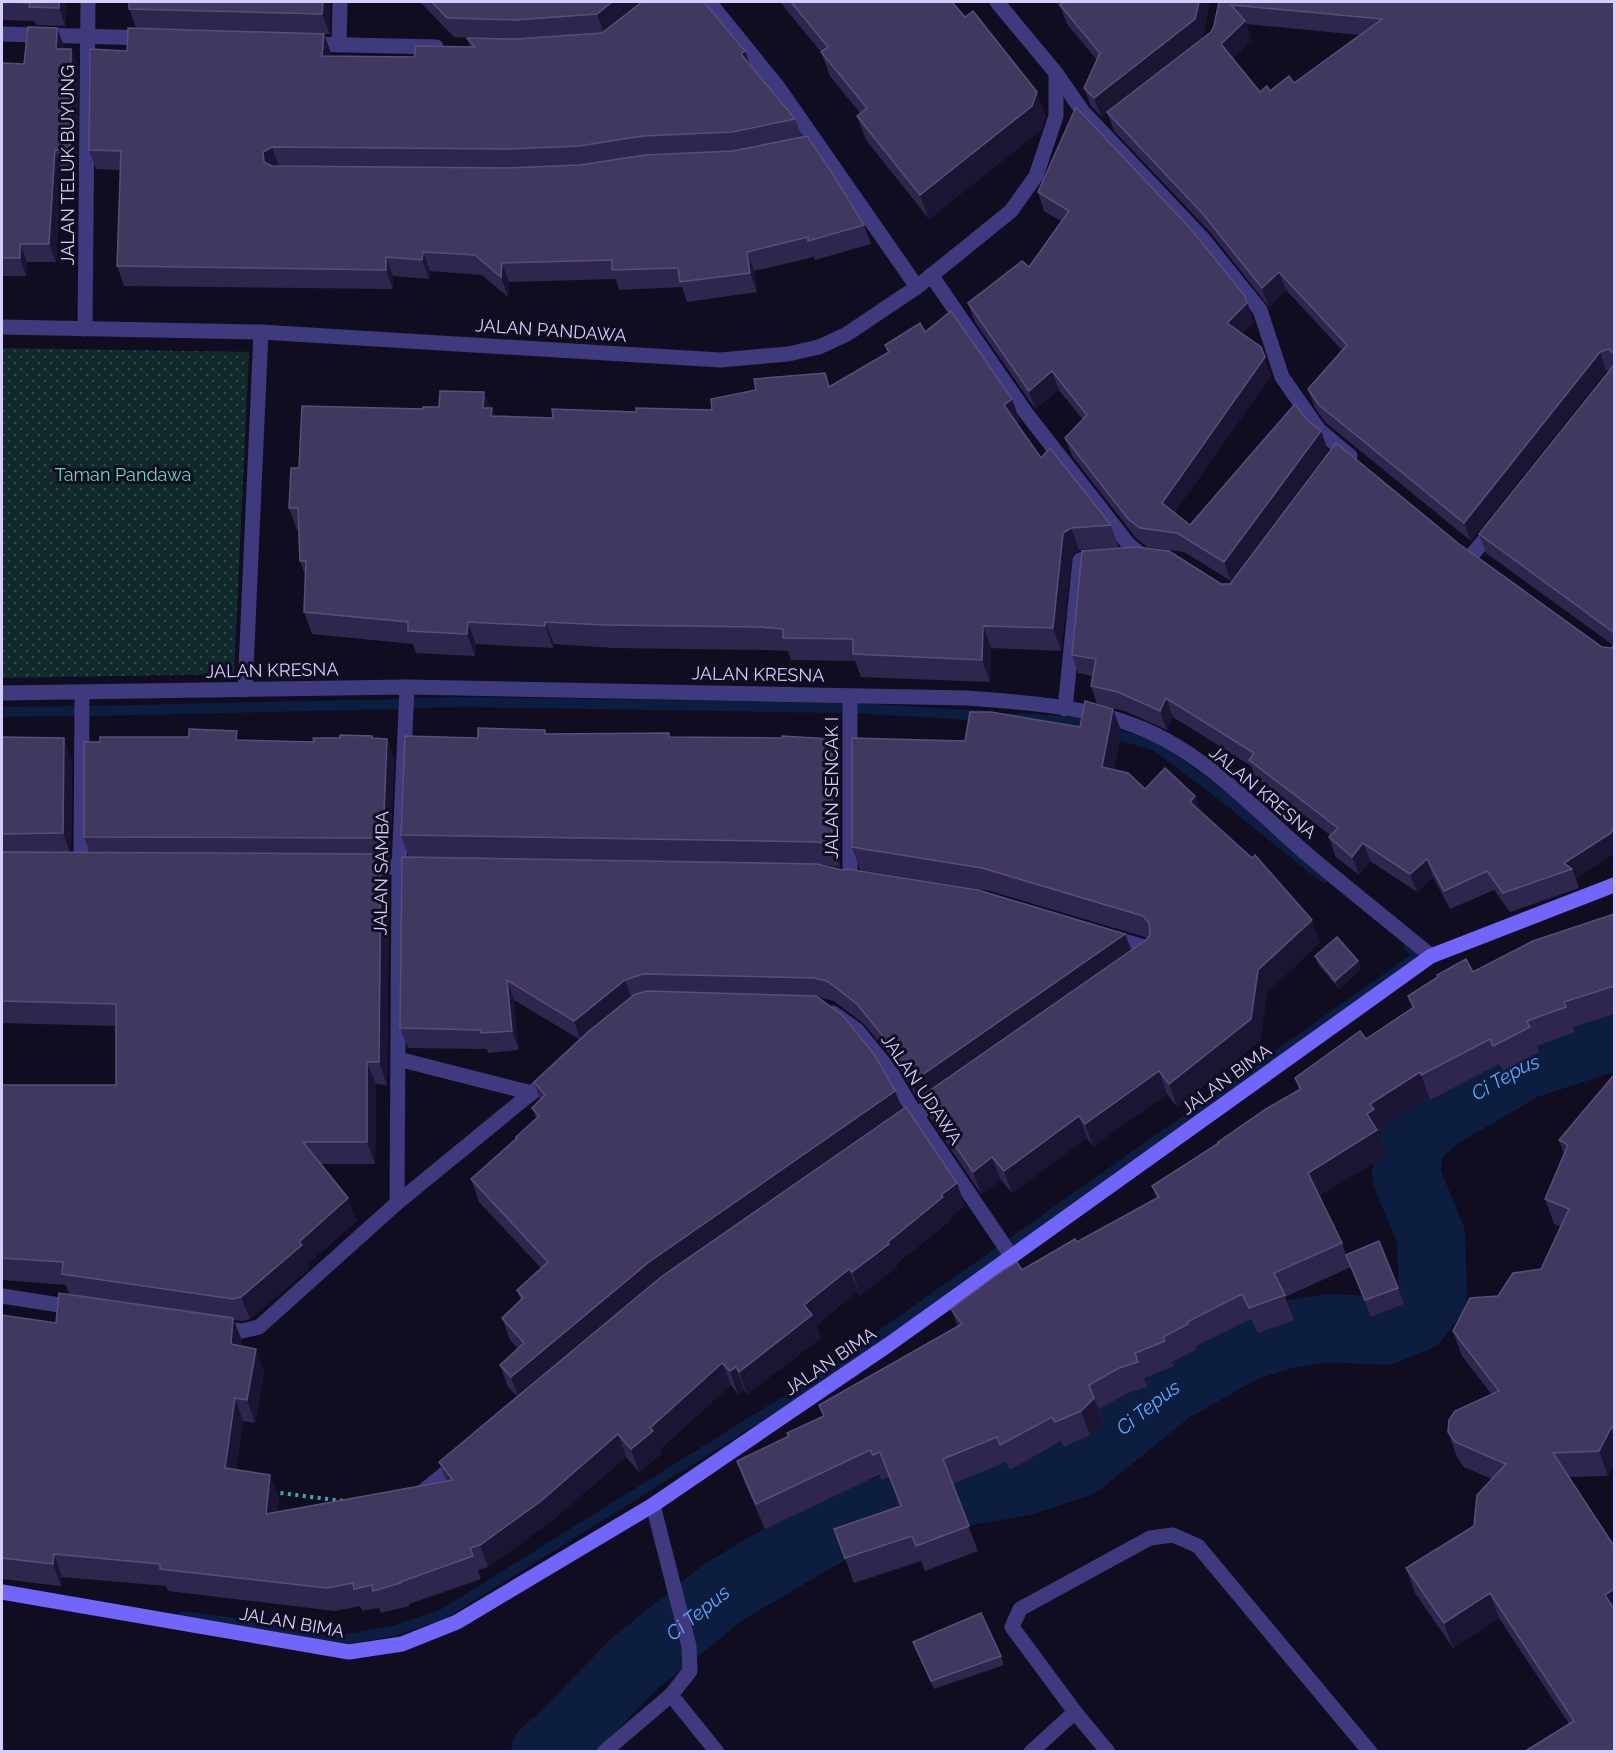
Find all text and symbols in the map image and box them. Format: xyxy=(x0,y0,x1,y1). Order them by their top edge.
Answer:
street label: JALAN TELUK BUYUNG xyxy=(57,65,78,265)
street label: JALAN PANDAWA xyxy=(475,314,627,346)
park label: Taman Pandawa xyxy=(55,464,191,485)
street label: JALAN KRESNA xyxy=(205,658,339,682)
street label: JALAN KRESNA xyxy=(691,662,825,686)
street label: JALAN SENCAK I xyxy=(821,717,842,859)
street label: JALAN KRESNA xyxy=(1205,741,1321,843)
street label: JALAN SAMBA xyxy=(369,811,393,935)
street label: JALAN UDAWA xyxy=(877,1030,967,1148)
street label: JALAN BIMA xyxy=(1177,1039,1275,1119)
water label: Ci Tepus xyxy=(1467,1049,1543,1106)
street label: JALAN BIMA xyxy=(780,1323,880,1399)
water label: Ci Tepus xyxy=(1111,1374,1184,1440)
water label: Ci Tepus xyxy=(661,1580,735,1646)
street label: JALAN BIMA xyxy=(238,1602,346,1642)

